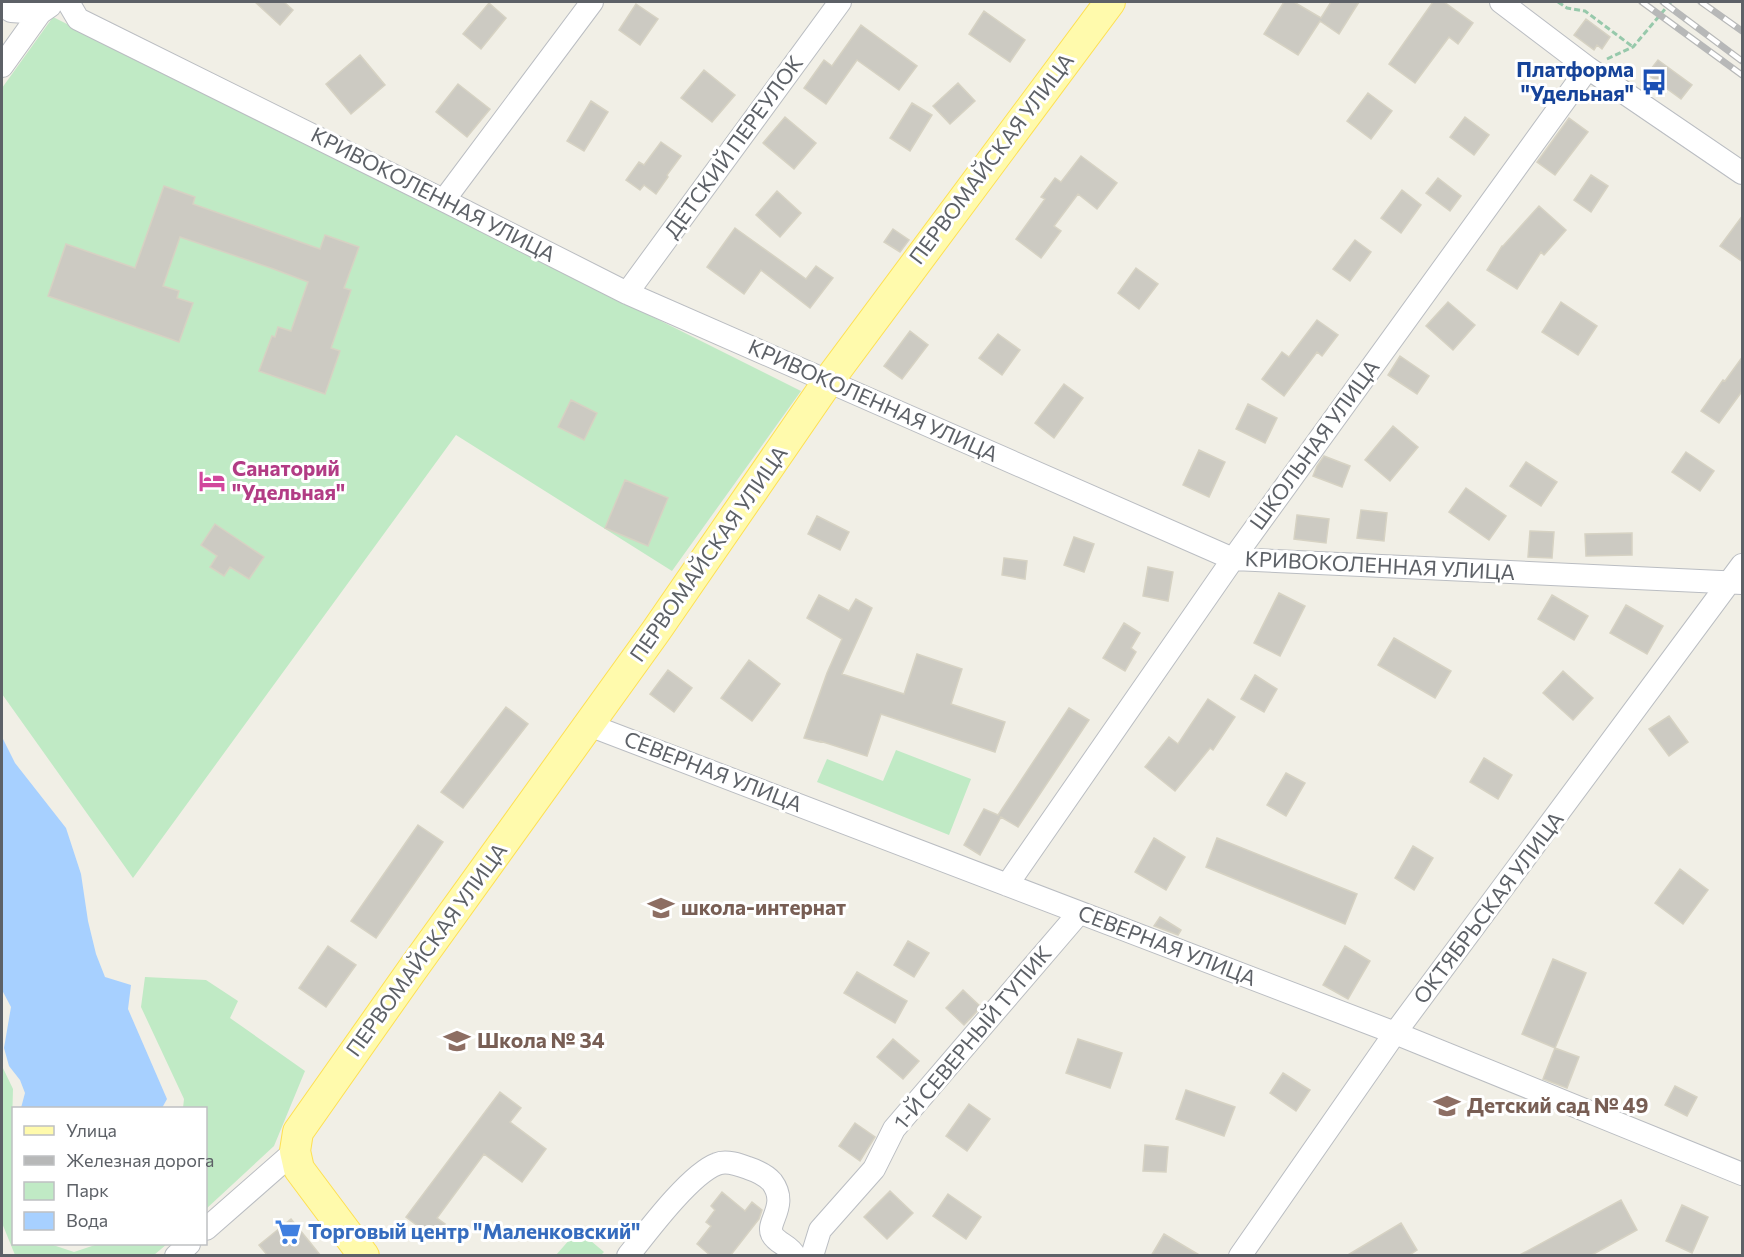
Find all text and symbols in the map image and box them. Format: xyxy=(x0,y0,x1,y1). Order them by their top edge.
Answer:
street label: ПЕРВОМАЙСКАЯ УЛИЦА xyxy=(903,48,1078,268)
street label: ДЕТСКИЙ ПЕРЕУЛОК xyxy=(658,50,807,242)
place label: Платформа "Удельная" xyxy=(1516,56,1634,105)
bus stop icon: Платформа "Удельная" xyxy=(1639,67,1669,97)
street label: КРИВОКОЛЕННАЯ УЛИЦА xyxy=(307,121,560,266)
street label: КРИВОКОЛЕННАЯ УЛИЦА xyxy=(745,333,1002,466)
street label: ШКОЛЬНАЯ УЛИЦА xyxy=(1244,354,1384,534)
street label: ПЕРВОМАЙСКАЯ УЛИЦА xyxy=(624,440,792,666)
place label: Санаторий "Удельная" xyxy=(232,455,345,504)
hotel icon: Санаторий "Удельная" xyxy=(197,466,227,496)
street label: КРИВОКОЛЕННАЯ УЛИЦА xyxy=(1244,545,1516,584)
street label: СЕВЕРНАЯ УЛИЦА xyxy=(621,725,806,816)
street label: ОКТЯБРЬСКАЯ УЛИЦА xyxy=(1408,806,1568,1008)
street label: ПЕРВОМАЙСКАЯ УЛИЦА xyxy=(340,838,512,1061)
school or university icon: школа-интернат xyxy=(646,893,676,923)
place label: школа-интернат xyxy=(681,894,846,919)
street label: СЕВЕРНАЯ УЛИЦА xyxy=(1075,899,1260,990)
street label: 1-Й СЕВЕРНЫЙ ТУПИК xyxy=(888,940,1056,1134)
school or university icon: Школа № 34 xyxy=(442,1026,472,1056)
place label: Школа № 34 xyxy=(477,1027,605,1052)
school or university icon: Детский сад № 49 xyxy=(1432,1091,1462,1121)
place label: Детский сад № 49 xyxy=(1467,1092,1648,1117)
legend xyxy=(12,1107,207,1245)
text: Улица xyxy=(66,1119,117,1141)
text: Железная дорога xyxy=(66,1149,214,1171)
text: Парк xyxy=(66,1179,109,1201)
text: Вода xyxy=(66,1209,108,1231)
supermarket icon: Торговый центр "Маленковский" xyxy=(273,1217,303,1247)
place label: Торговый центр "Маленковский" xyxy=(308,1218,640,1243)

